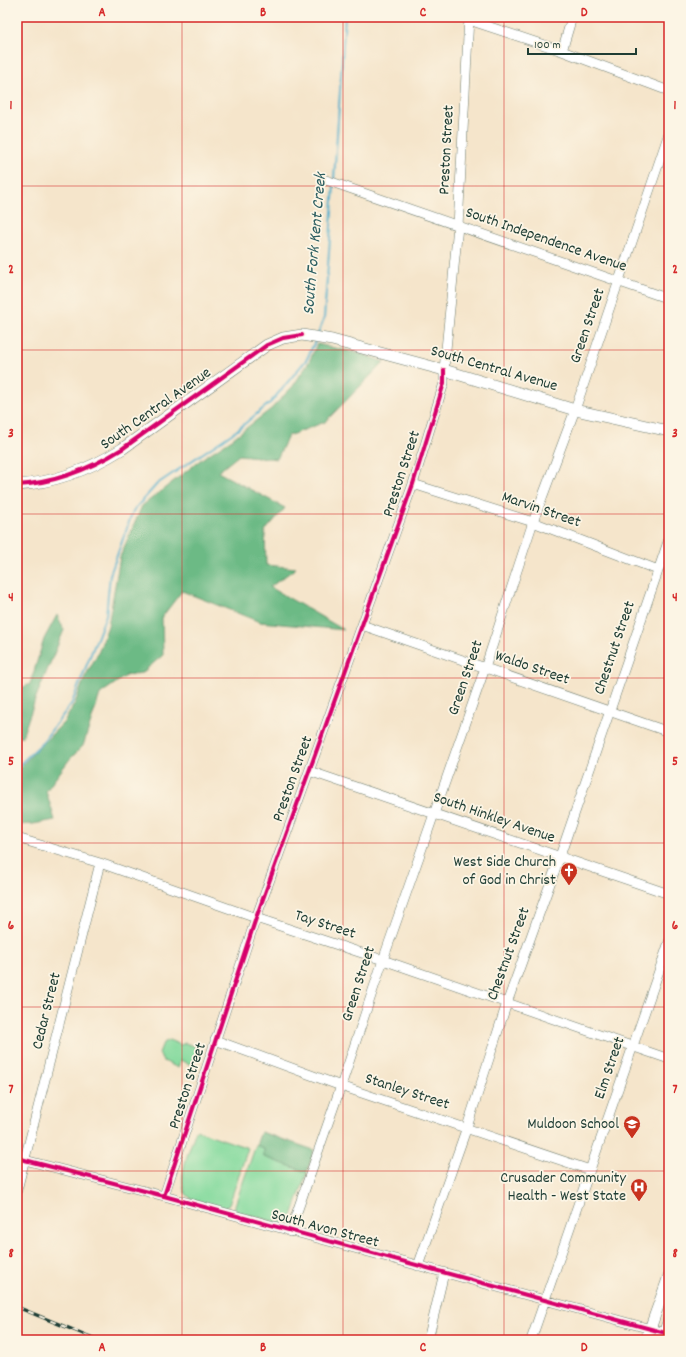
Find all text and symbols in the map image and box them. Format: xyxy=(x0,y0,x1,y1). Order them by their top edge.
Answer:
text: A xyxy=(98,4,106,23)
text: B xyxy=(260,4,266,23)
text: C xyxy=(420,4,427,23)
text: D xyxy=(581,4,588,23)
scale bar xyxy=(528,30,636,56)
text: 100 m xyxy=(534,37,561,54)
text: 1 xyxy=(10,97,13,116)
text: 1 xyxy=(674,97,677,116)
street label: Preston Street xyxy=(433,104,461,196)
water label: South Fork Kent Creek xyxy=(298,170,334,316)
street label: South Independence Avenue xyxy=(462,202,630,278)
text: 2 xyxy=(8,261,14,280)
text: 2 xyxy=(672,261,678,280)
street label: Green Street xyxy=(564,285,612,367)
street label: South Central Avenue xyxy=(428,340,560,398)
street label: South Central Avenue xyxy=(96,362,216,456)
text: 3 xyxy=(8,425,14,444)
text: 3 xyxy=(672,425,678,444)
street label: Preston Street xyxy=(377,428,427,520)
street label: Marvin Street xyxy=(498,486,584,534)
text: 4 xyxy=(8,589,14,608)
text: 4 xyxy=(672,589,678,608)
street label: Chestnut Street xyxy=(588,598,642,698)
street label: Green Street xyxy=(442,637,490,719)
street label: Waldo Street xyxy=(492,644,573,692)
street label: Preston Street xyxy=(267,733,319,825)
text: 5 xyxy=(8,753,14,772)
text: 5 xyxy=(672,753,678,772)
street label: South Hinkley Avenue xyxy=(430,786,558,850)
place label: West Side Church of God in Christ xyxy=(453,851,556,892)
church icon: West Side Church of God in Christ xyxy=(559,861,579,886)
street label: Tay Street xyxy=(292,904,359,946)
street label: Chestnut Street xyxy=(481,904,537,1004)
text: 6 xyxy=(8,917,15,936)
text: 6 xyxy=(672,917,679,936)
street label: Green Street xyxy=(336,943,382,1025)
street label: Cedar Street xyxy=(26,970,68,1052)
street label: Elm Street xyxy=(589,1034,631,1102)
street label: Preston Street xyxy=(163,1040,213,1132)
street label: Stanley Street xyxy=(362,1068,452,1117)
text: 7 xyxy=(9,1081,14,1100)
text: 7 xyxy=(673,1081,678,1100)
place label: Muldoon School xyxy=(527,1113,619,1136)
school or university icon: Muldoon School xyxy=(622,1114,642,1139)
place label: Crusader Community Health - West State xyxy=(500,1167,627,1208)
hospital icon: Crusader Community Health - West State xyxy=(629,1177,649,1202)
street label: South Avon Street xyxy=(269,1204,381,1254)
text: 8 xyxy=(8,1245,14,1264)
text: 8 xyxy=(672,1245,678,1264)
text: A xyxy=(98,1339,106,1357)
text: B xyxy=(260,1339,266,1357)
text: C xyxy=(420,1339,427,1357)
text: D xyxy=(581,1339,588,1357)

